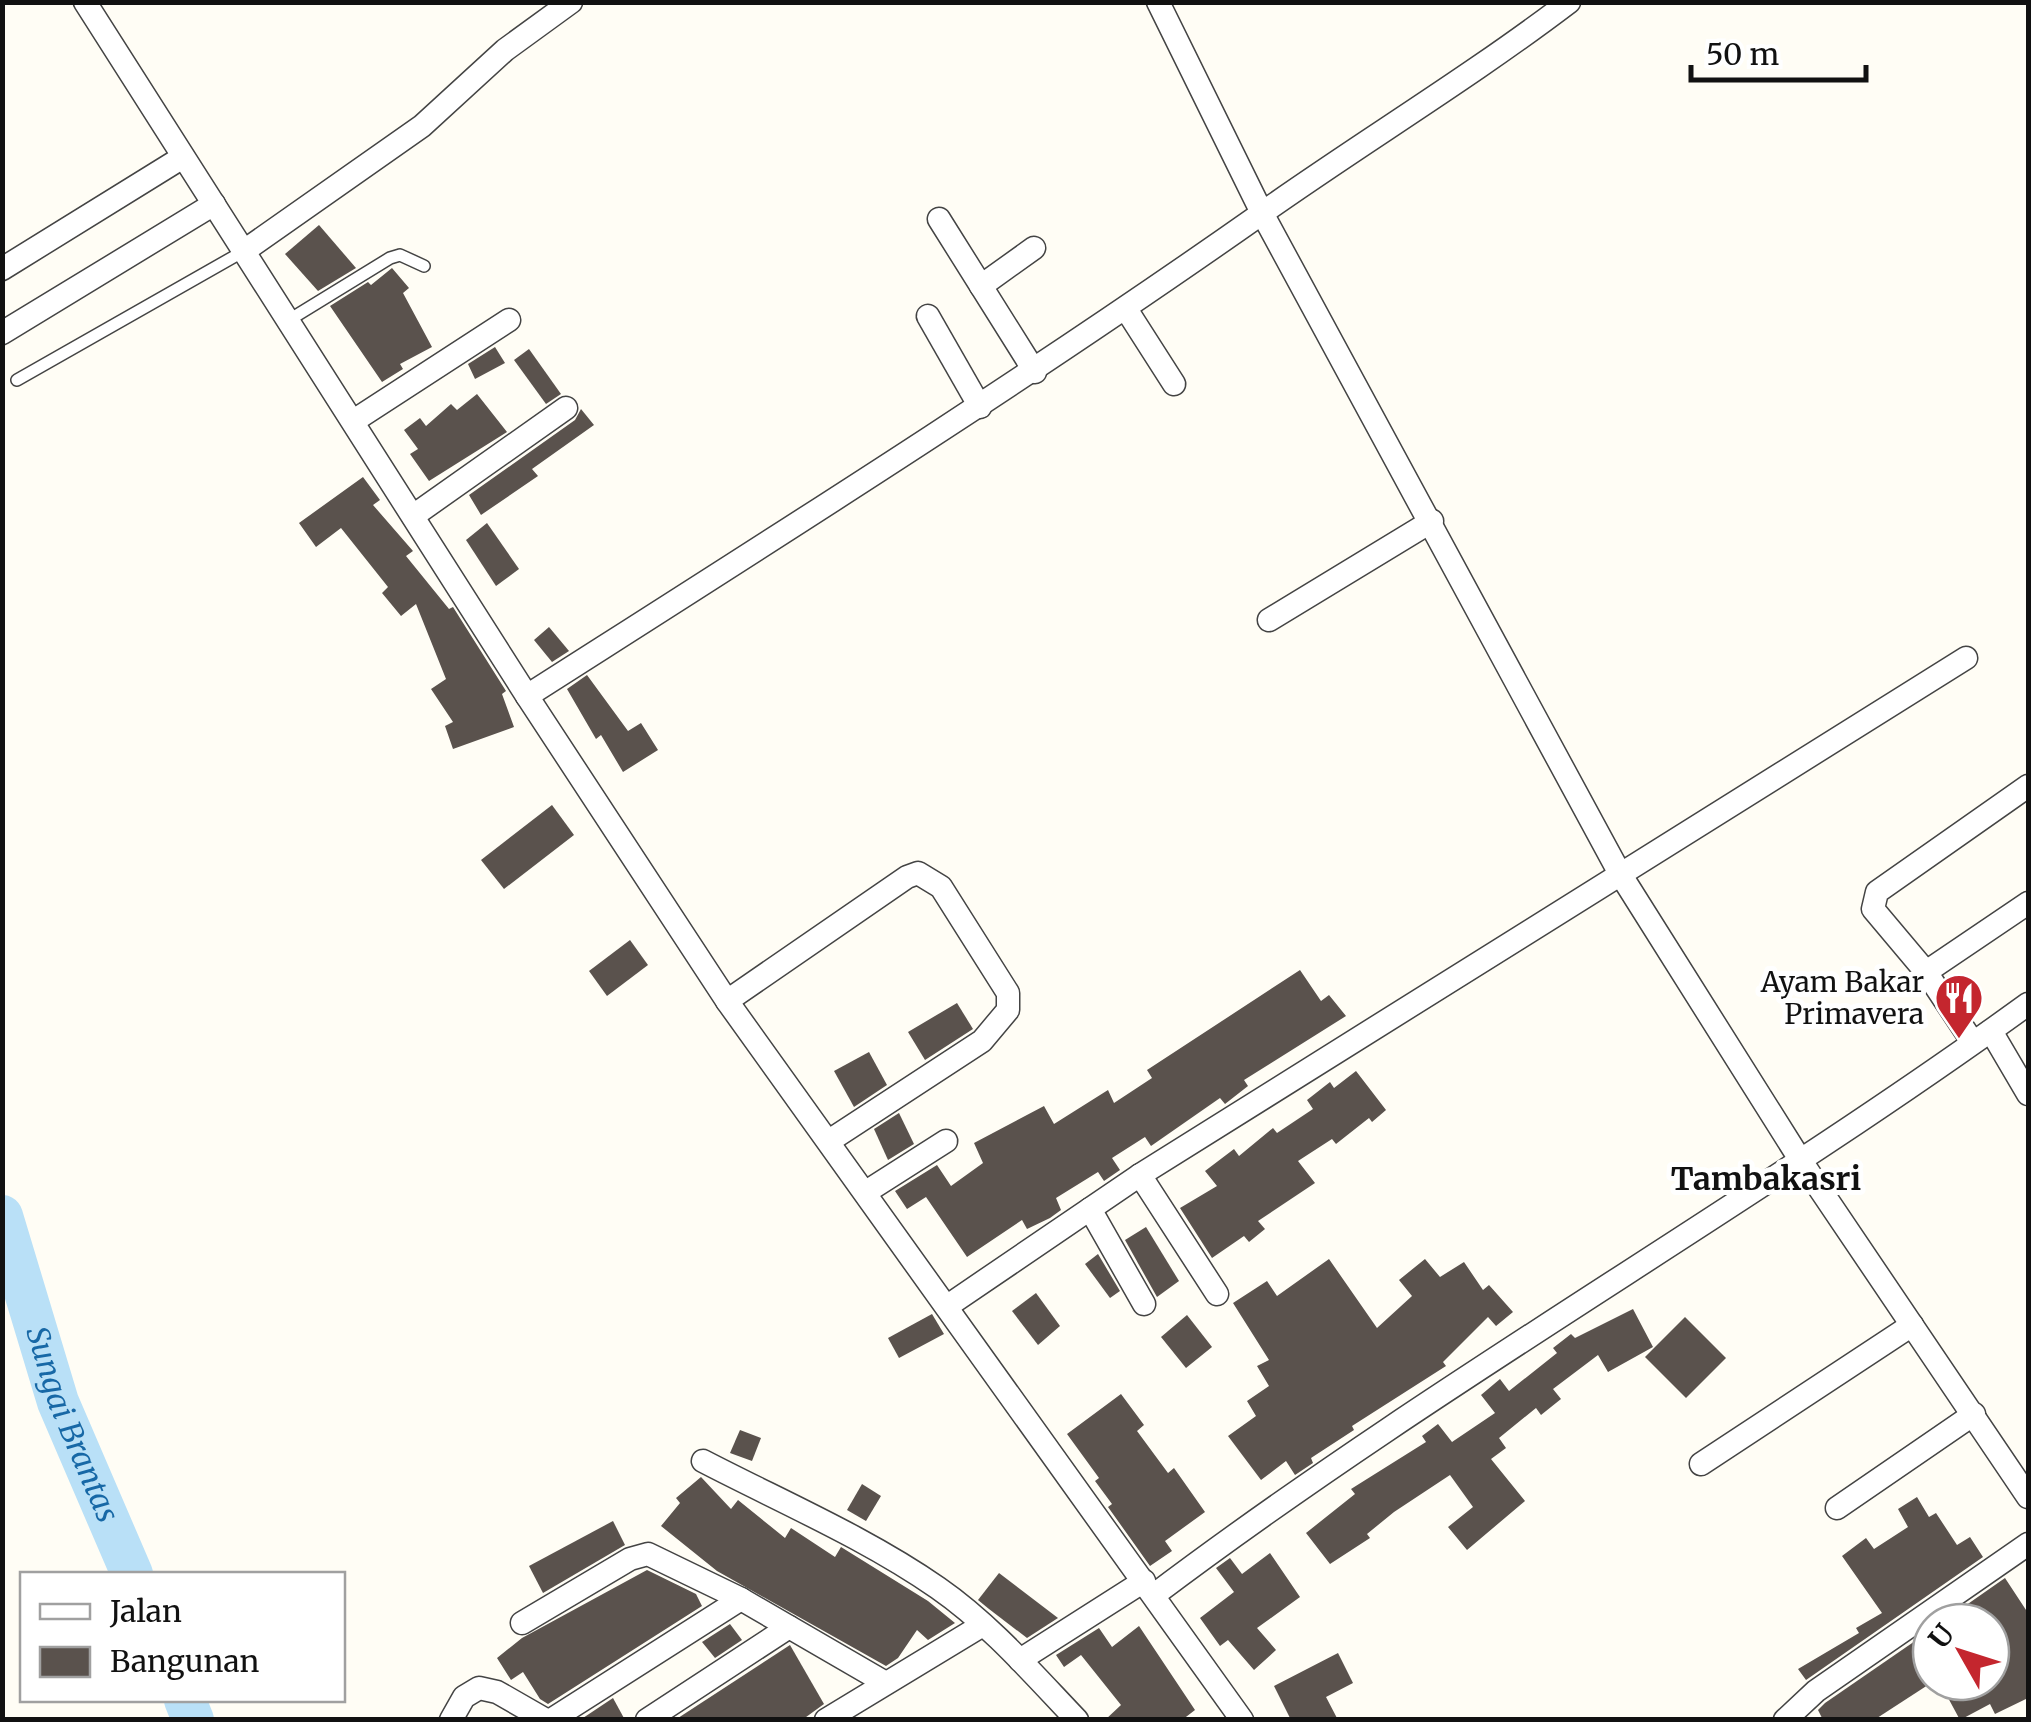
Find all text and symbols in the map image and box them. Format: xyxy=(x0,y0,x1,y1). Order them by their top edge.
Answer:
scale bar xyxy=(1691,20,1866,82)
text: 50 m xyxy=(1706,35,1779,73)
place label: Ayam Bakar Primavera xyxy=(1760,964,1924,1032)
restaurant icon: Ayam Bakar Primavera xyxy=(1933,972,1985,1040)
district label: Tambakasri xyxy=(1671,1159,1861,1199)
water label: Sungai Brantas xyxy=(18,1322,127,1528)
legend xyxy=(20,1572,345,1702)
text: Jalan xyxy=(109,1592,182,1630)
north arrow xyxy=(1911,1602,2011,1702)
text: U xyxy=(1921,1617,1962,1656)
text: Bangunan xyxy=(110,1642,259,1680)

